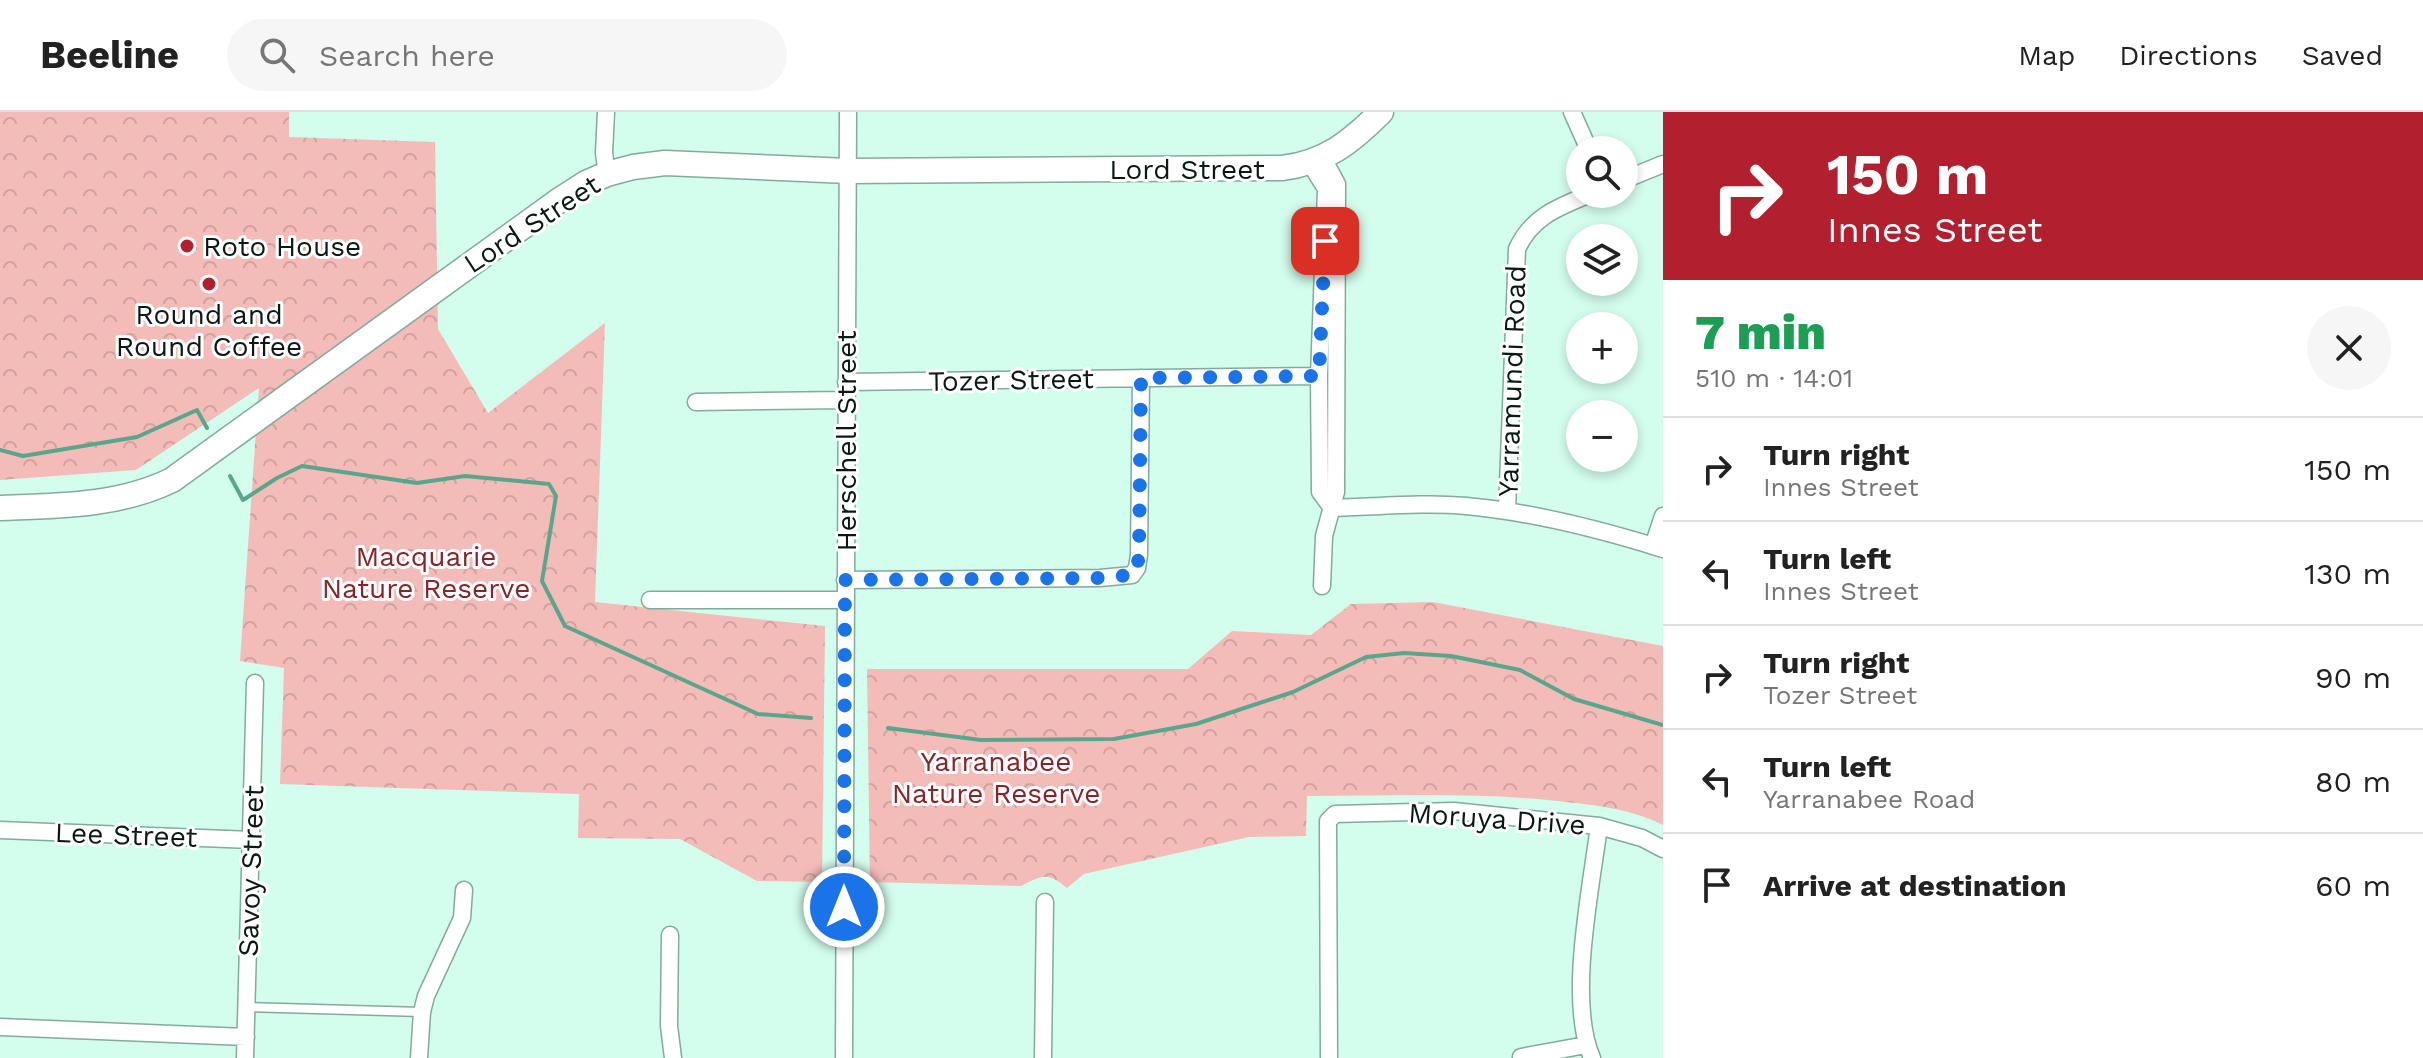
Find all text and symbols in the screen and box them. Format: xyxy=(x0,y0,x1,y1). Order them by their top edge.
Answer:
search box xyxy=(227,19,787,91)
text: Beeline xyxy=(40,33,179,77)
icon: search xyxy=(255,33,299,77)
text: Search here xyxy=(319,38,495,73)
text: Map xyxy=(2018,39,2075,72)
text: Directions xyxy=(2119,39,2258,72)
text: Saved xyxy=(2302,39,2383,72)
map controls xyxy=(1566,136,1638,472)
button: search xyxy=(1566,136,1638,208)
text: 150 m xyxy=(1827,142,1989,208)
icon: right xyxy=(1695,144,1799,248)
street label: Lord Street xyxy=(1109,153,1265,186)
street label: Lord Street xyxy=(458,168,606,280)
pin xyxy=(1291,207,1359,275)
text: Innes Street xyxy=(1827,209,2042,251)
icon: arrive xyxy=(1303,219,1347,263)
button: layers xyxy=(1566,224,1638,296)
place label: Roto House xyxy=(203,230,361,263)
marker: Roto House xyxy=(178,237,196,255)
street label: Yarramundi Road xyxy=(1491,265,1533,497)
marker: Round and Round Coffee xyxy=(200,275,218,293)
place label: Round and Round Coffee xyxy=(116,298,302,363)
text: 7 min xyxy=(1695,304,1826,361)
button: close xyxy=(2307,306,2391,390)
button: + xyxy=(1566,312,1638,384)
street label: Herschell Street xyxy=(830,330,863,552)
street label: Tozer Street xyxy=(928,362,1094,398)
text: 510 m · 14:01 xyxy=(1695,363,1853,393)
button: − xyxy=(1566,400,1638,472)
text: Turn right xyxy=(1763,437,1909,472)
icon: right xyxy=(1695,447,1739,491)
text: 150 m xyxy=(2304,452,2391,487)
text: Innes Street xyxy=(1763,472,1919,502)
park label: Macquarie Nature Reserve xyxy=(322,540,530,605)
text: Turn left xyxy=(1763,541,1891,576)
icon: left xyxy=(1695,551,1739,595)
text: 130 m xyxy=(2304,556,2391,591)
text: Innes Street xyxy=(1763,576,1919,606)
text: Turn right xyxy=(1763,645,1909,680)
icon: right xyxy=(1695,655,1739,699)
text: 90 m xyxy=(2315,660,2391,695)
text: Tozer Street xyxy=(1763,680,1917,710)
park label: Yarranabee Nature Reserve xyxy=(892,745,1100,810)
text: Turn left xyxy=(1763,749,1891,784)
icon: left xyxy=(1695,759,1739,803)
text: 80 m xyxy=(2315,764,2391,799)
street label: Savoy Street xyxy=(232,784,270,957)
text: Yarranabee Road xyxy=(1763,784,1975,814)
street label: Moruya Drive xyxy=(1407,796,1587,842)
street label: Lee Street xyxy=(54,816,198,854)
icon: arrive xyxy=(1695,863,1739,907)
position arrow xyxy=(802,865,886,949)
text: Arrive at destination xyxy=(1763,868,2067,903)
text: 60 m xyxy=(2315,868,2391,903)

